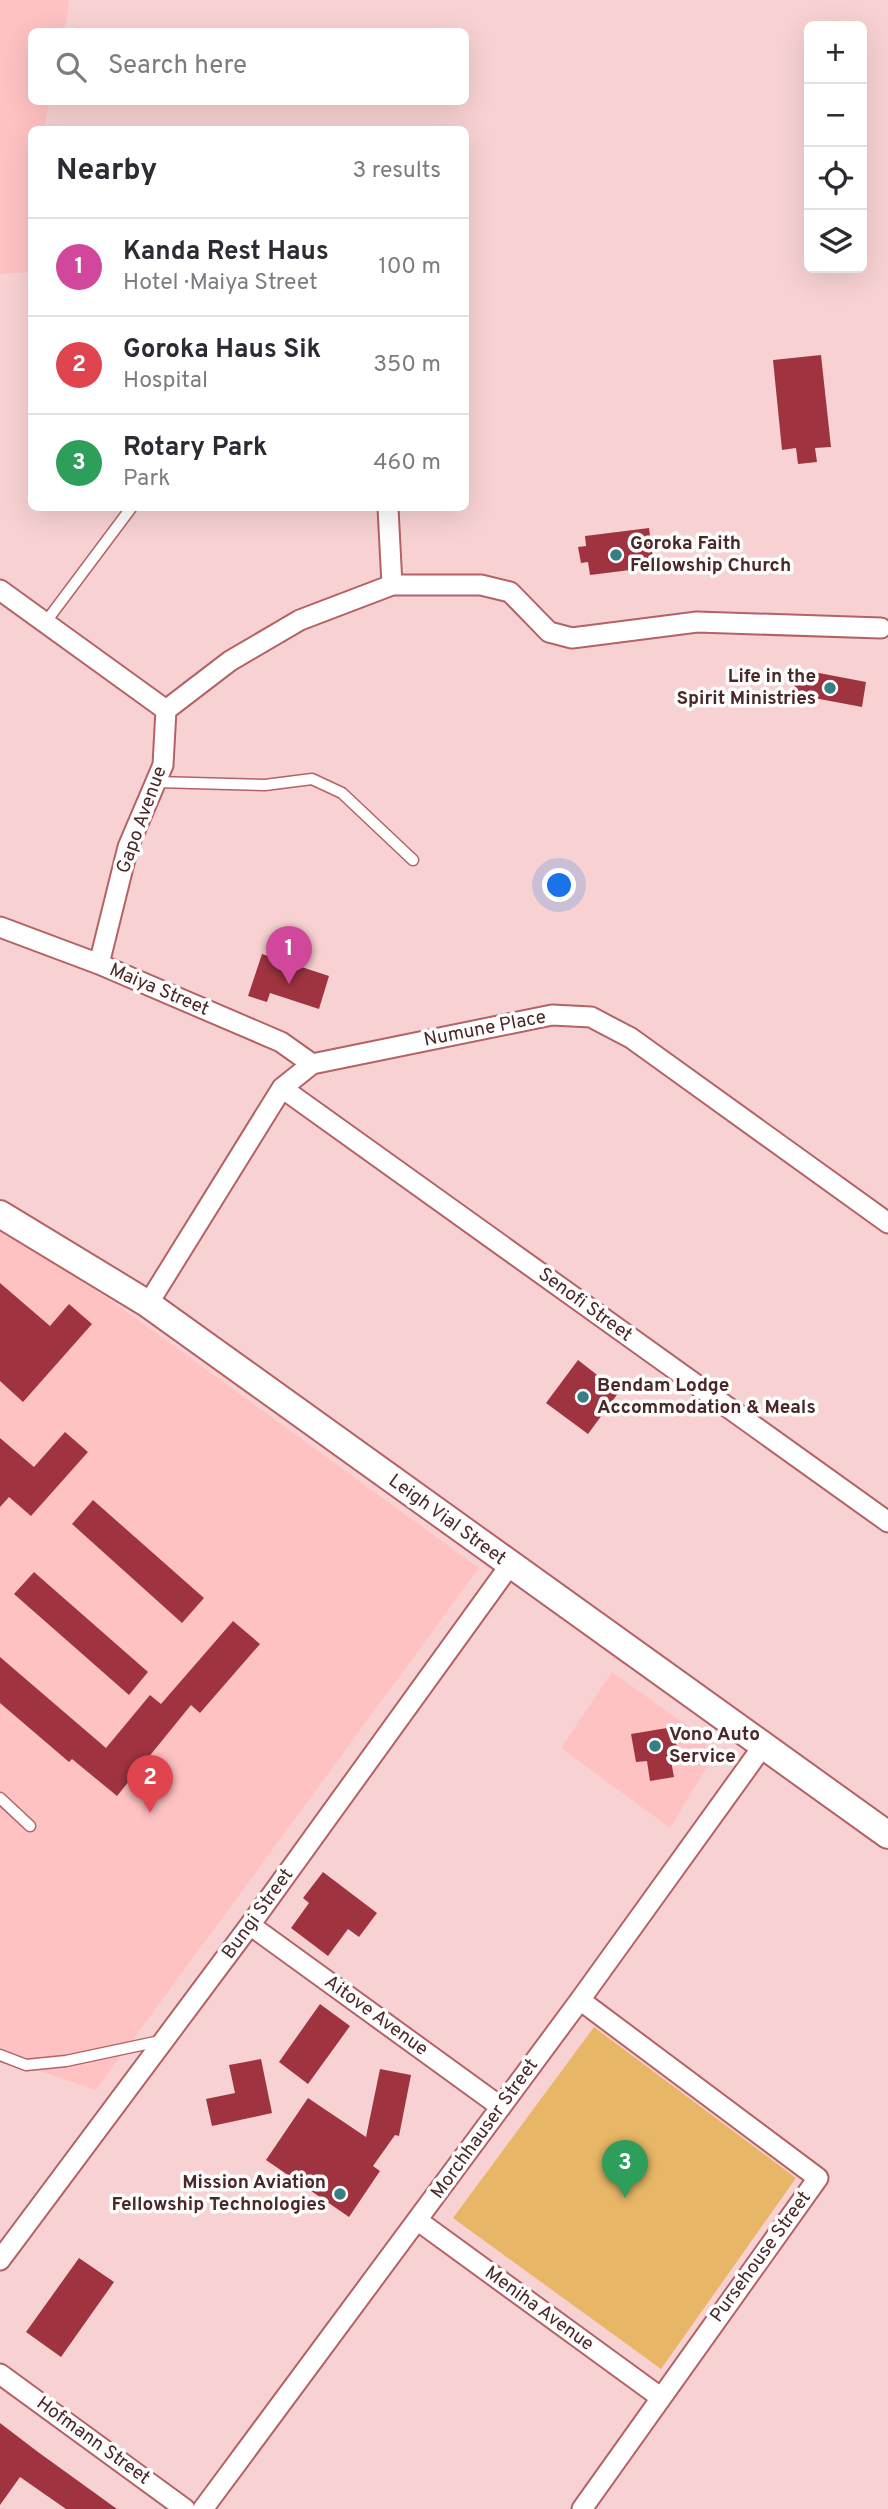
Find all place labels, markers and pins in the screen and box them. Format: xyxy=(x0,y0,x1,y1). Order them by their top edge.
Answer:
place label: Goroka Faith Fellowship Church xyxy=(630,532,791,578)
marker: Goroka Faith Fellowship Church xyxy=(608,547,624,563)
place label: Life in the Spirit Ministries xyxy=(676,665,816,711)
marker: Life in the Spirit Ministries xyxy=(822,680,838,696)
pin: 1 xyxy=(266,926,312,984)
place label: Bendam Lodge Accommodation & Meals xyxy=(597,1374,816,1420)
marker: Bendam Lodge Accommodation & Meals xyxy=(575,1389,591,1405)
place label: Vono Auto Service xyxy=(669,1723,760,1769)
marker: Vono Auto Service xyxy=(647,1738,663,1754)
pin: 2 xyxy=(127,1755,173,1813)
pin: 3 xyxy=(602,2140,648,2198)
place label: Mission Aviation Fellowship Technologies xyxy=(111,2171,326,2217)
marker: Mission Aviation Fellowship Technologies xyxy=(332,2186,348,2202)

